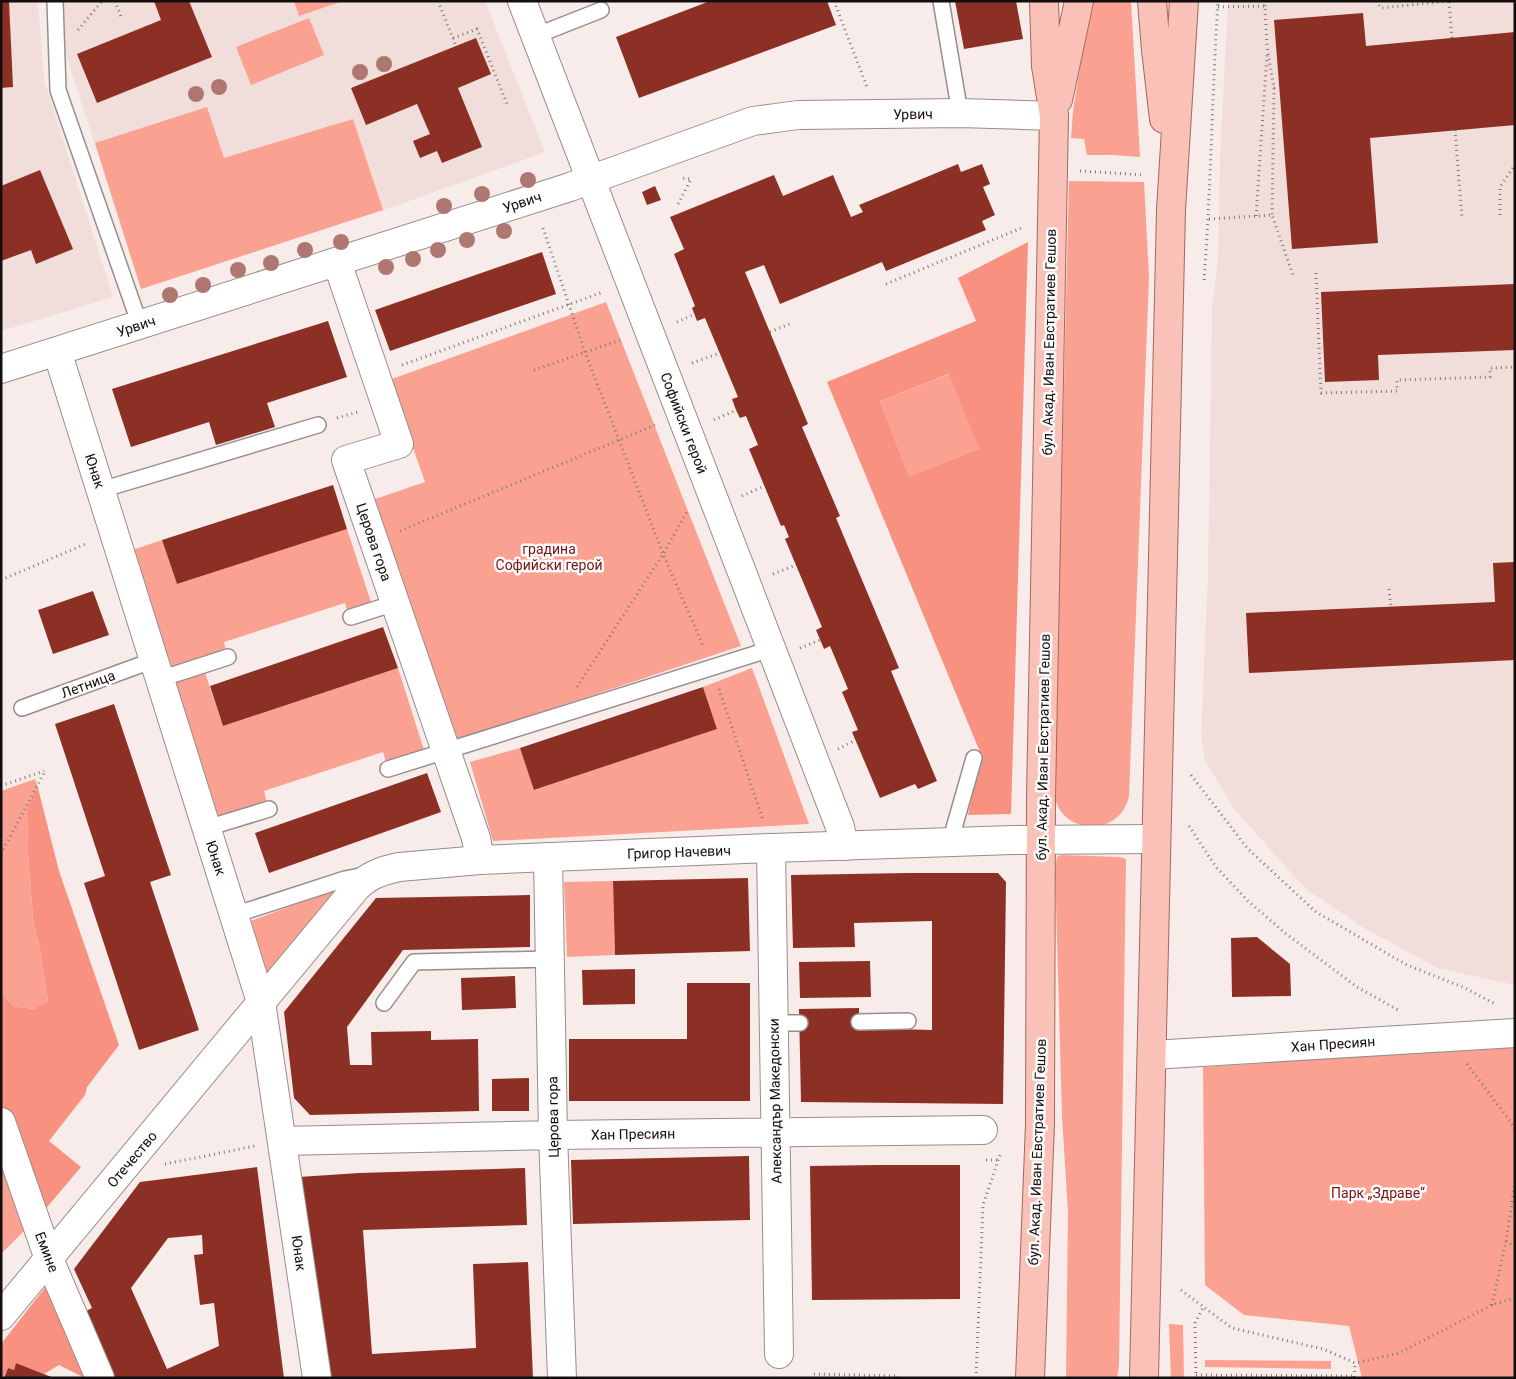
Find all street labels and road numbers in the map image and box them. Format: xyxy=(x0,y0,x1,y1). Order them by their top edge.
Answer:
street label: Урвич xyxy=(893,106,933,122)
street label: Урвич xyxy=(501,188,543,216)
street label: бул. Акад. Иван Евстратиев Гешов xyxy=(1039,228,1059,456)
street label: Урвич xyxy=(115,312,157,340)
street label: Софийски герой xyxy=(657,370,711,476)
street label: Юнак xyxy=(82,452,108,491)
street label: Церова гора xyxy=(353,501,395,583)
street label: бул. Акад. Иван Евстратиев Гешов xyxy=(1033,633,1053,861)
street label: Летница xyxy=(59,667,117,701)
street label: Юнак xyxy=(203,839,229,878)
street label: Григор Начевич xyxy=(627,842,731,862)
street label: Александър Македонски xyxy=(766,1018,784,1184)
street label: Хан Пресиян xyxy=(1290,1033,1376,1055)
street label: бул. Акад. Иван Евстратиев Гешов xyxy=(1025,1038,1049,1266)
street label: Церова гора xyxy=(544,1076,562,1158)
street label: Хан Пресиян xyxy=(591,1125,675,1143)
street label: Отечество xyxy=(104,1128,160,1190)
street label: Емине xyxy=(32,1230,62,1274)
street label: Юнак xyxy=(289,1234,309,1272)

